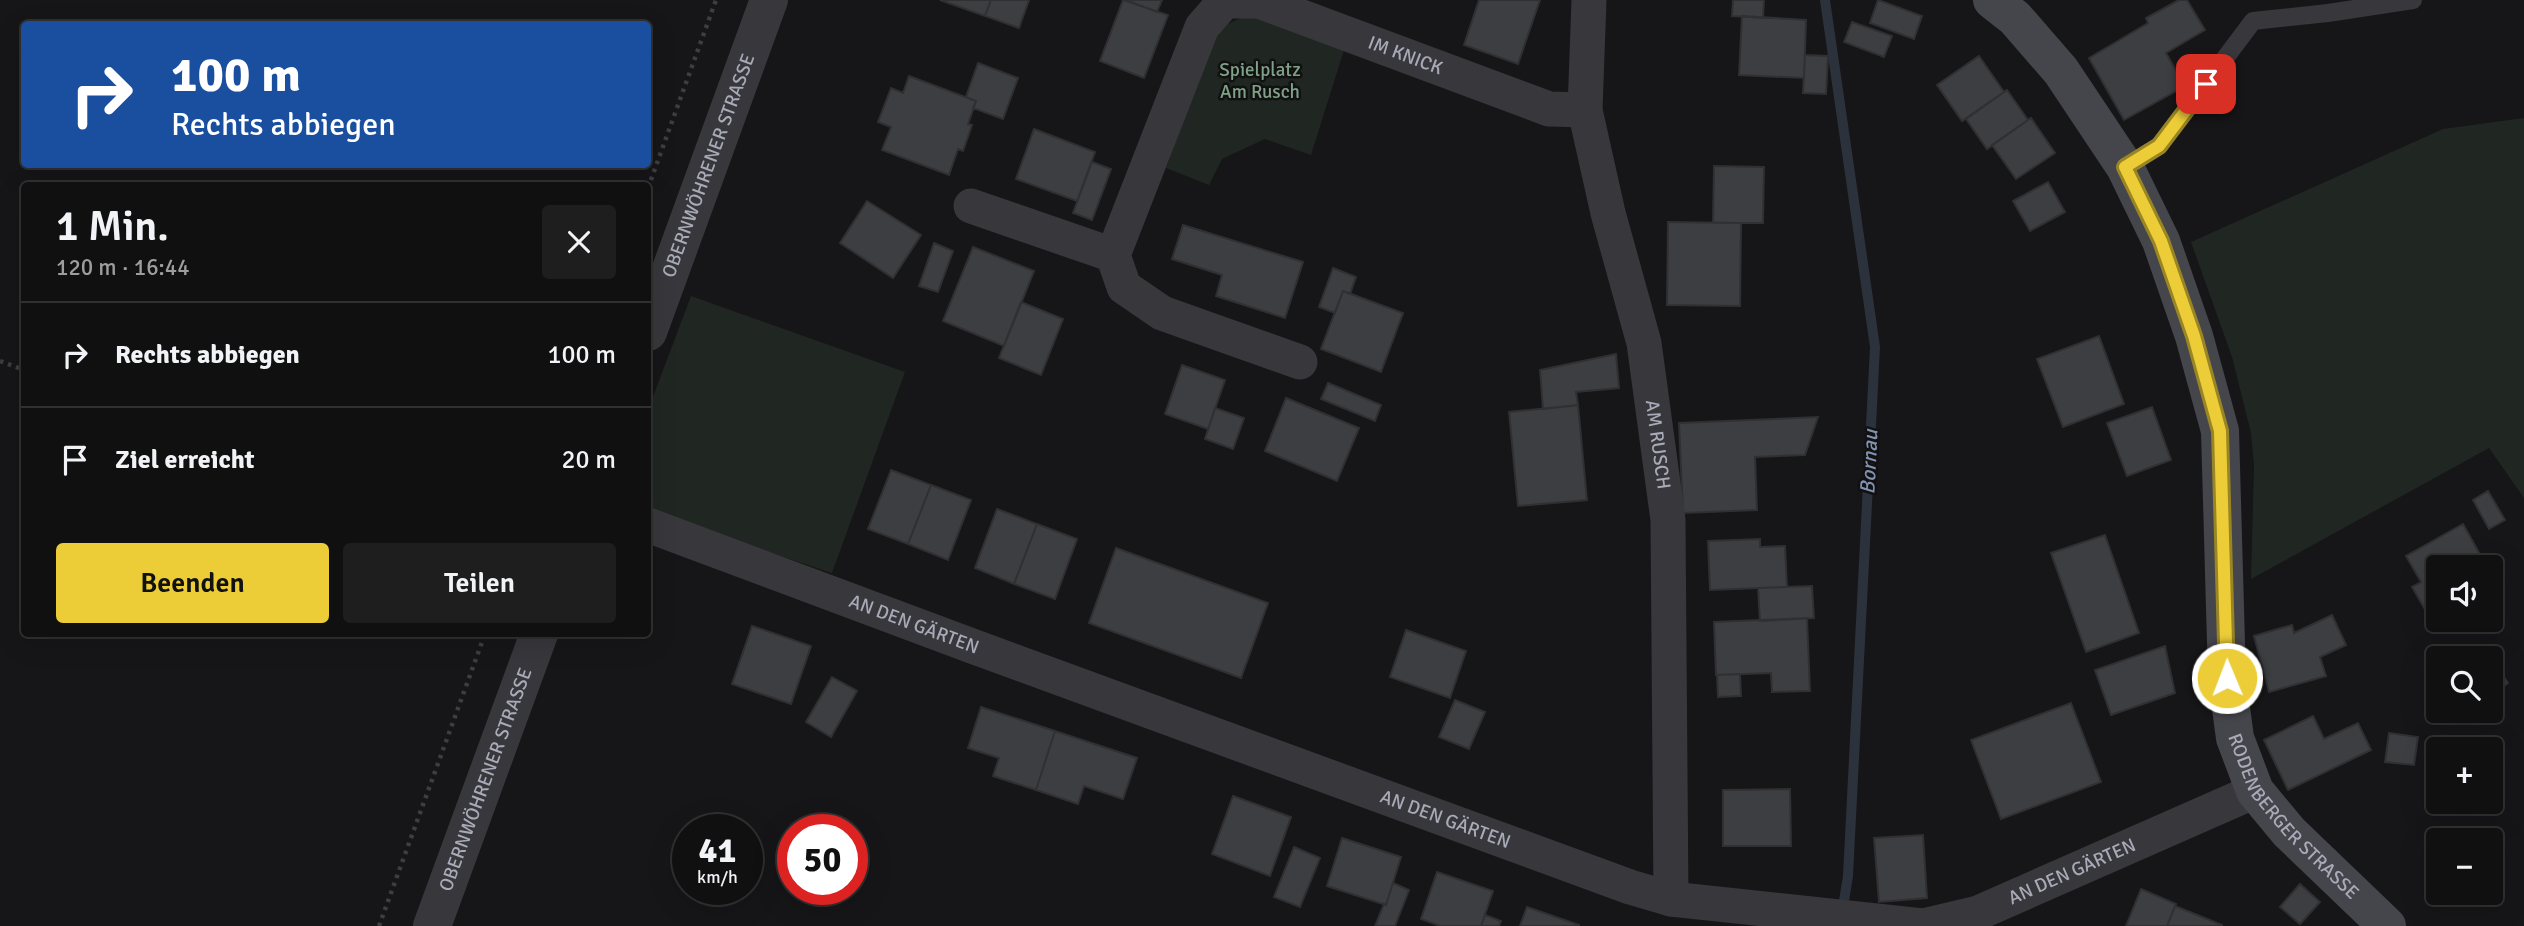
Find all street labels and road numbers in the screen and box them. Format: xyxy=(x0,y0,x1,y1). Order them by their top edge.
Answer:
street label: IM KNICK xyxy=(1365,31,1447,81)
street label: OBERNWÖHRENER STRASSE xyxy=(657,51,760,281)
street label: AM RUSCH xyxy=(1640,398,1676,491)
street label: AN DEN GÄRTEN xyxy=(846,589,982,660)
street label: OBERNWÖHRENER STRASSE xyxy=(434,664,538,895)
street label: RODENBERGER STRASSE xyxy=(2222,730,2364,905)
street label: AN DEN GÄRTEN xyxy=(1377,785,1514,854)
street label: AN DEN GÄRTEN xyxy=(2004,833,2140,910)

